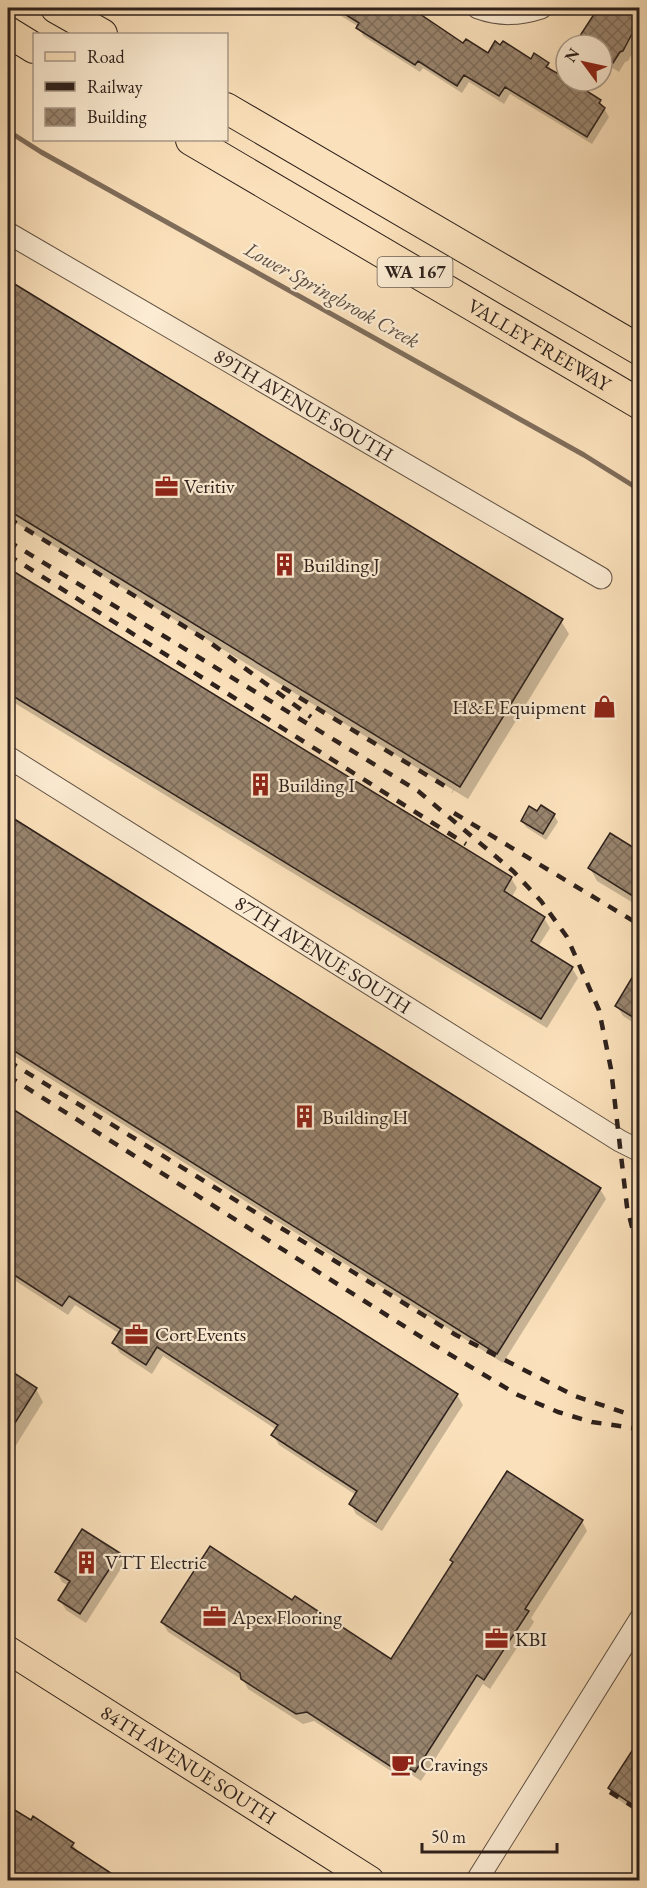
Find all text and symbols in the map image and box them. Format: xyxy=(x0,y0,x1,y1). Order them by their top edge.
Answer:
legend xyxy=(33,33,228,141)
north arrow xyxy=(554,33,614,93)
text: N xyxy=(560,44,584,66)
text: Road xyxy=(87,45,126,68)
text: Railway xyxy=(87,75,143,98)
text: Building xyxy=(87,105,147,128)
water label: Lower Springbrook Creek xyxy=(239,235,425,354)
road number: WA 167 xyxy=(378,257,452,287)
street label: VALLEY FREEWAY xyxy=(463,293,617,398)
street label: 89TH AVENUE SOUTH xyxy=(209,343,398,467)
office icon: Veritiv xyxy=(153,473,179,499)
place label: Veritiv xyxy=(184,473,235,499)
building icon: Building J xyxy=(272,552,298,578)
place label: Building J xyxy=(303,552,380,578)
place label: H&E Equipment xyxy=(452,694,587,720)
shop icon: H&E Equipment xyxy=(591,694,617,720)
building icon: Building I xyxy=(247,772,273,798)
place label: Building I xyxy=(278,772,355,798)
street label: 87TH AVENUE SOUTH xyxy=(230,890,416,1020)
building icon: Building H xyxy=(291,1104,317,1130)
place label: Building H xyxy=(322,1104,408,1130)
office icon: Cort Events xyxy=(124,1321,150,1347)
place label: Cort Events xyxy=(155,1321,246,1347)
building icon: VTT Electric xyxy=(74,1549,100,1575)
place label: VTT Electric xyxy=(105,1549,207,1575)
office icon: Apex Flooring xyxy=(201,1604,227,1630)
place label: Apex Flooring xyxy=(231,1604,342,1630)
office icon: KBI xyxy=(484,1626,510,1652)
place label: KBI xyxy=(515,1626,547,1652)
street label: 84TH AVENUE SOUTH xyxy=(96,1699,281,1830)
cafe icon: Cravings xyxy=(389,1751,415,1777)
place label: Cravings xyxy=(420,1751,488,1777)
scale bar xyxy=(422,1816,557,1854)
text: 50 m xyxy=(431,1825,466,1848)

